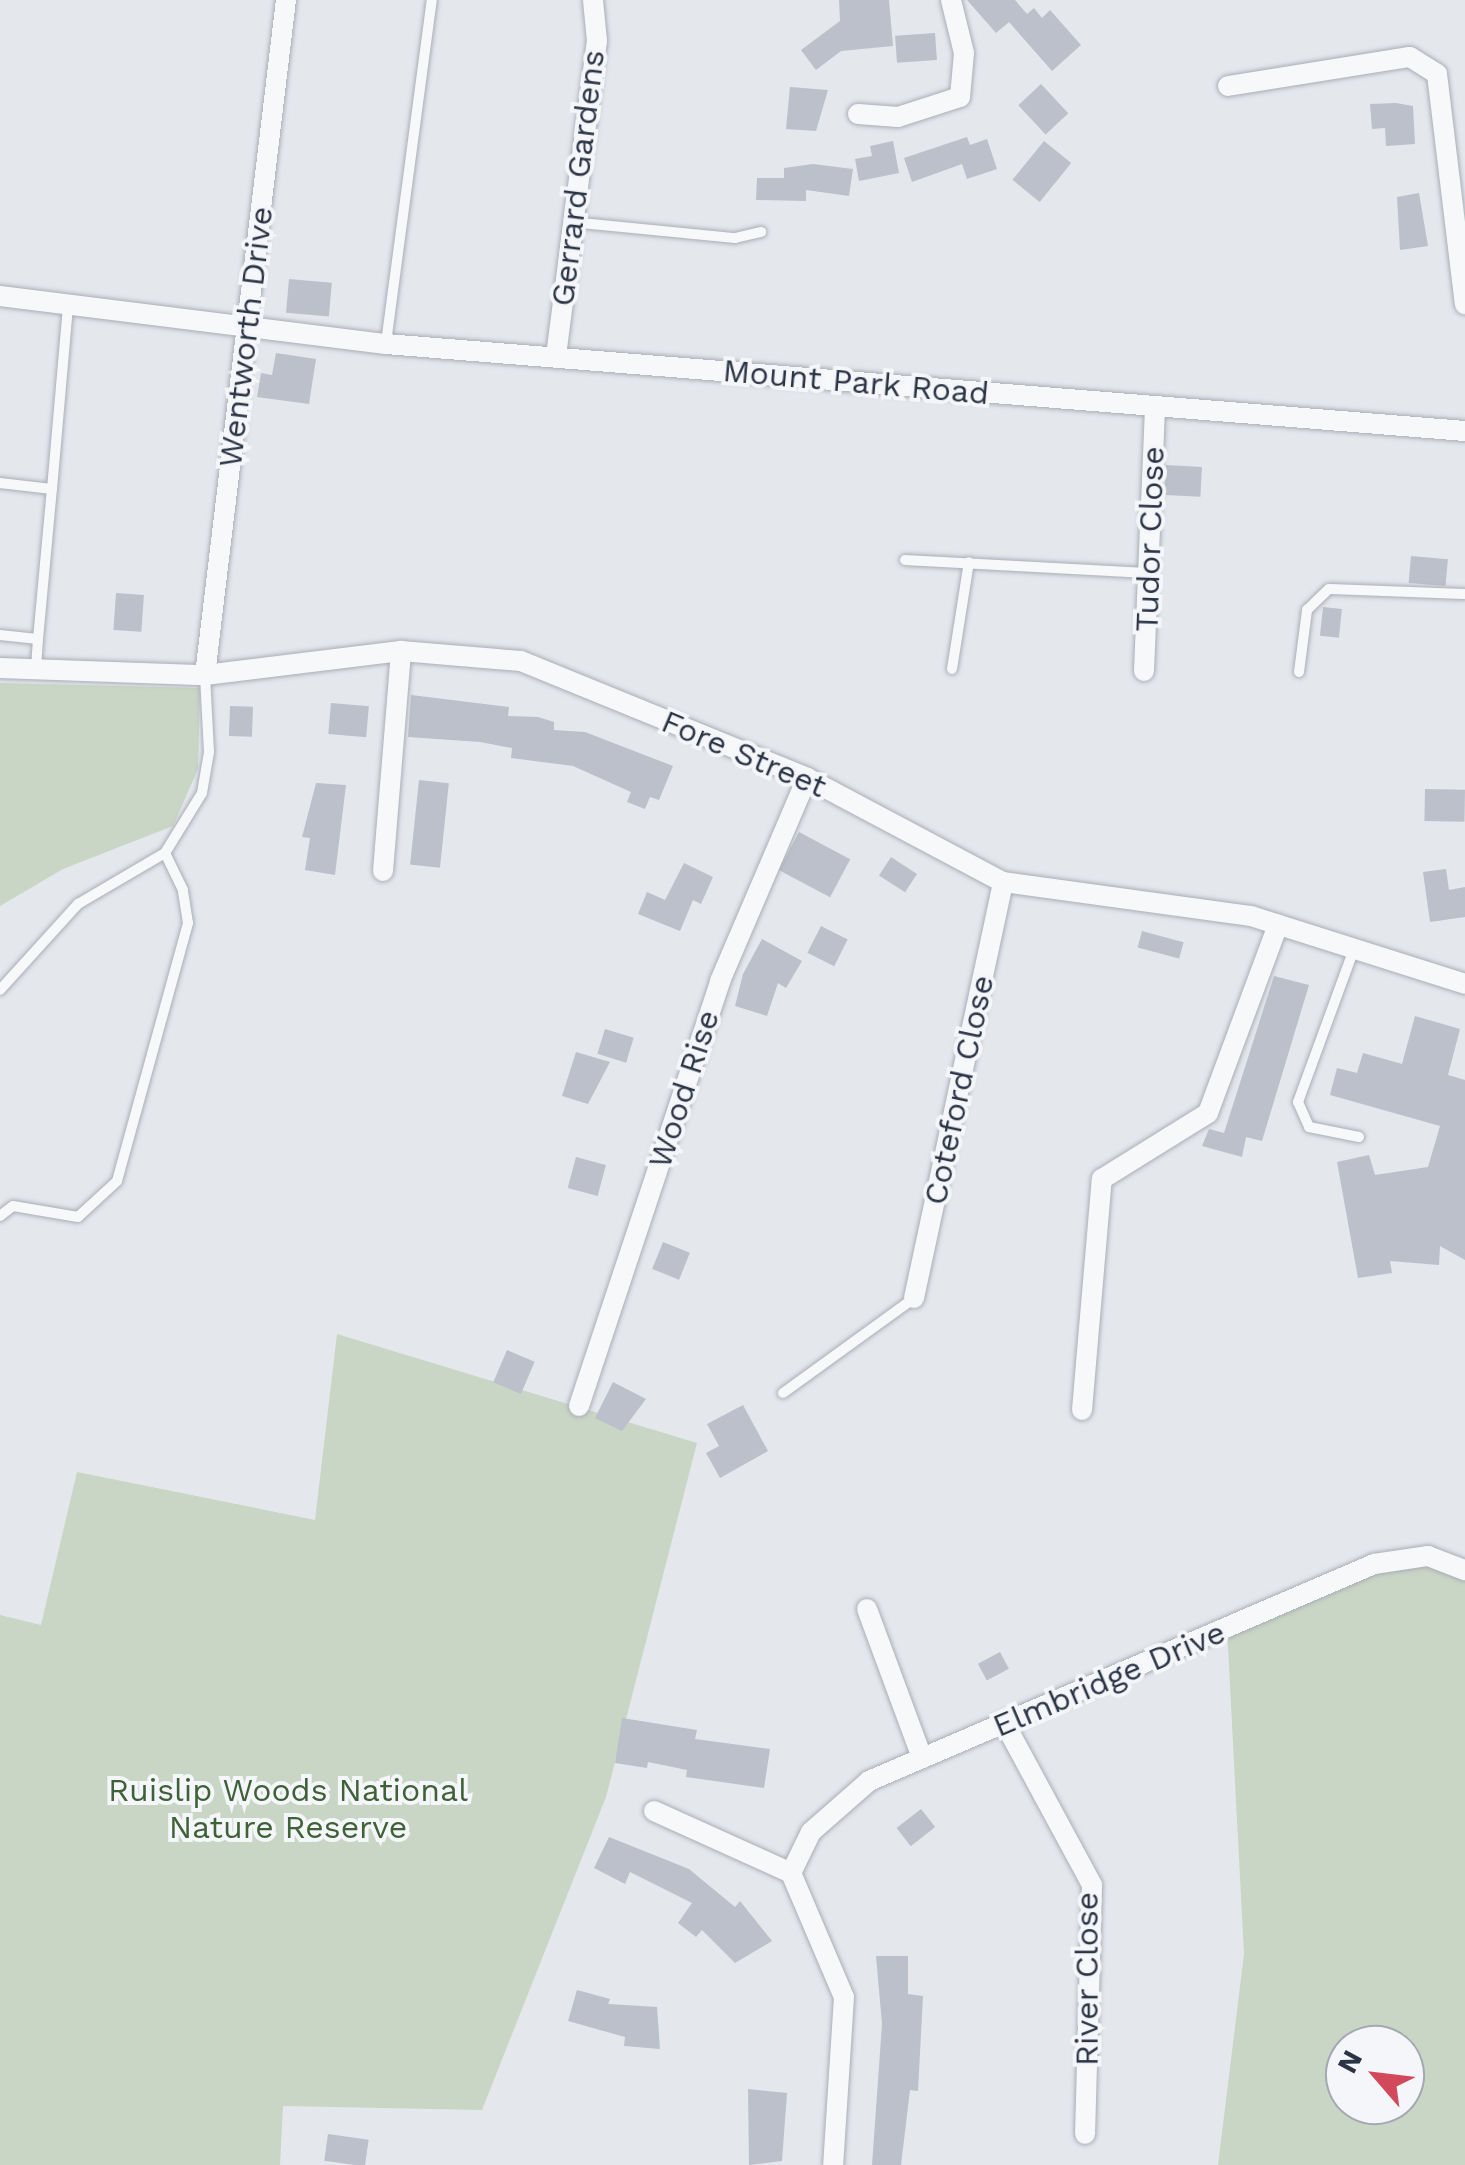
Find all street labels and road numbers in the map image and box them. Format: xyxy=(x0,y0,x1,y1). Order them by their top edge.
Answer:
street label: Gerrard Gardens xyxy=(543,48,613,308)
street label: Wentworth Drive xyxy=(211,204,281,470)
street label: Mount Park Road xyxy=(721,351,991,413)
street label: Tudor Close xyxy=(1128,445,1172,633)
street label: Fore Street xyxy=(656,702,832,806)
street label: Coteford Close xyxy=(916,972,1002,1208)
street label: Wood Rise xyxy=(640,1005,728,1173)
street label: Elmbridge Drive xyxy=(987,1613,1231,1745)
street label: River Close xyxy=(1068,1892,1106,2066)

